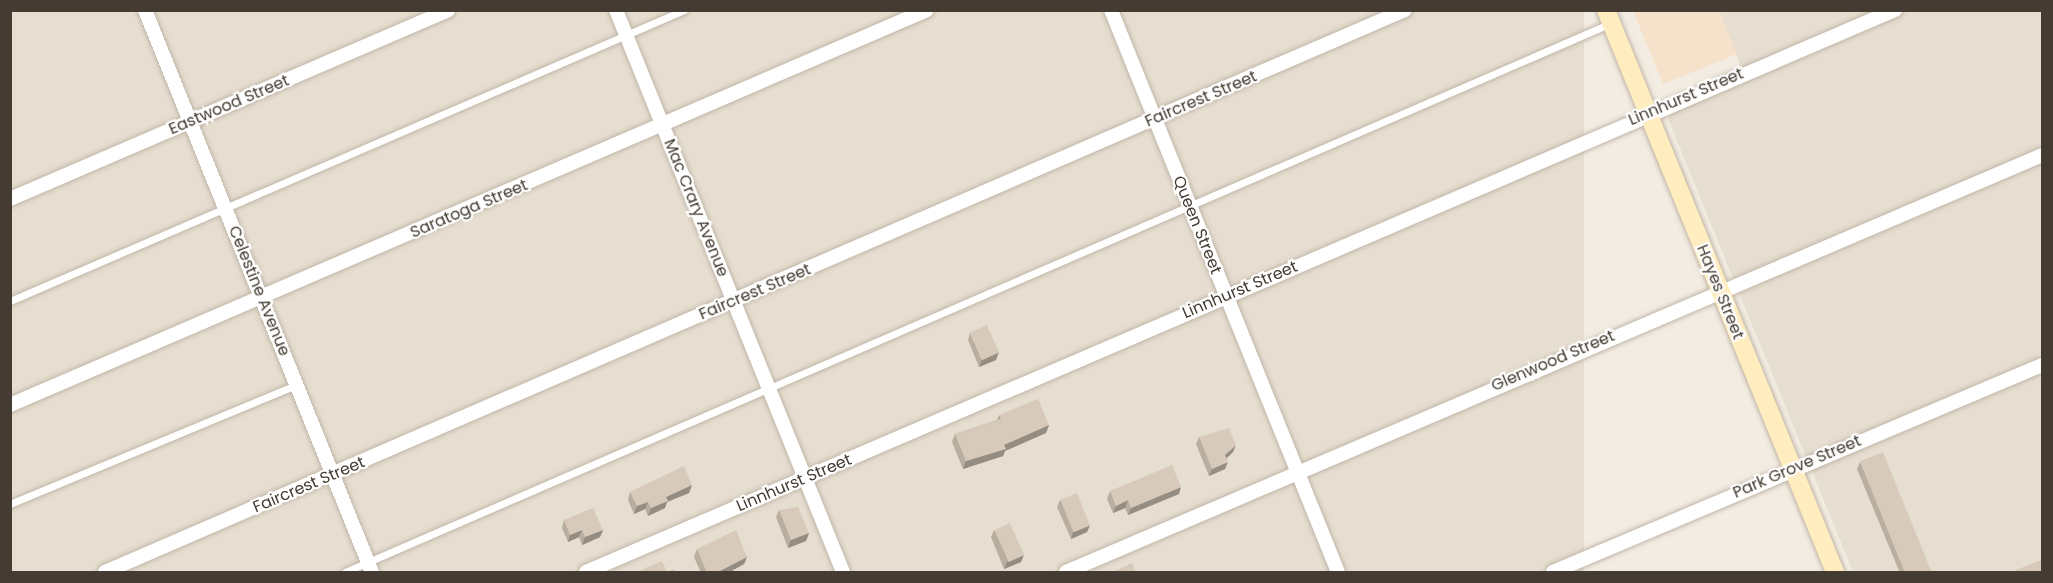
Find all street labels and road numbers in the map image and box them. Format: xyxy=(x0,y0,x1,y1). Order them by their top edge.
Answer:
street label: Linnhurst Street xyxy=(1626,64,1746,130)
street label: Faircrest Street xyxy=(1142,67,1260,131)
street label: Eastwood Street xyxy=(166,71,292,139)
street label: Mac Crary Avenue xyxy=(660,136,732,280)
street label: Queen Street xyxy=(1169,173,1225,277)
street label: Saratoga Street xyxy=(407,176,531,242)
street label: Celestine Avenue xyxy=(224,223,294,359)
street label: Hayes Street xyxy=(1692,242,1748,342)
street label: Linnhurst Street xyxy=(1180,257,1300,323)
street label: Faircrest Street xyxy=(696,260,814,324)
street label: Glenwood Street xyxy=(1488,326,1618,396)
street label: Park Grove Street xyxy=(1730,431,1864,503)
street label: Linnhurst Street xyxy=(734,450,854,516)
street label: Faircrest Street xyxy=(250,453,368,517)

